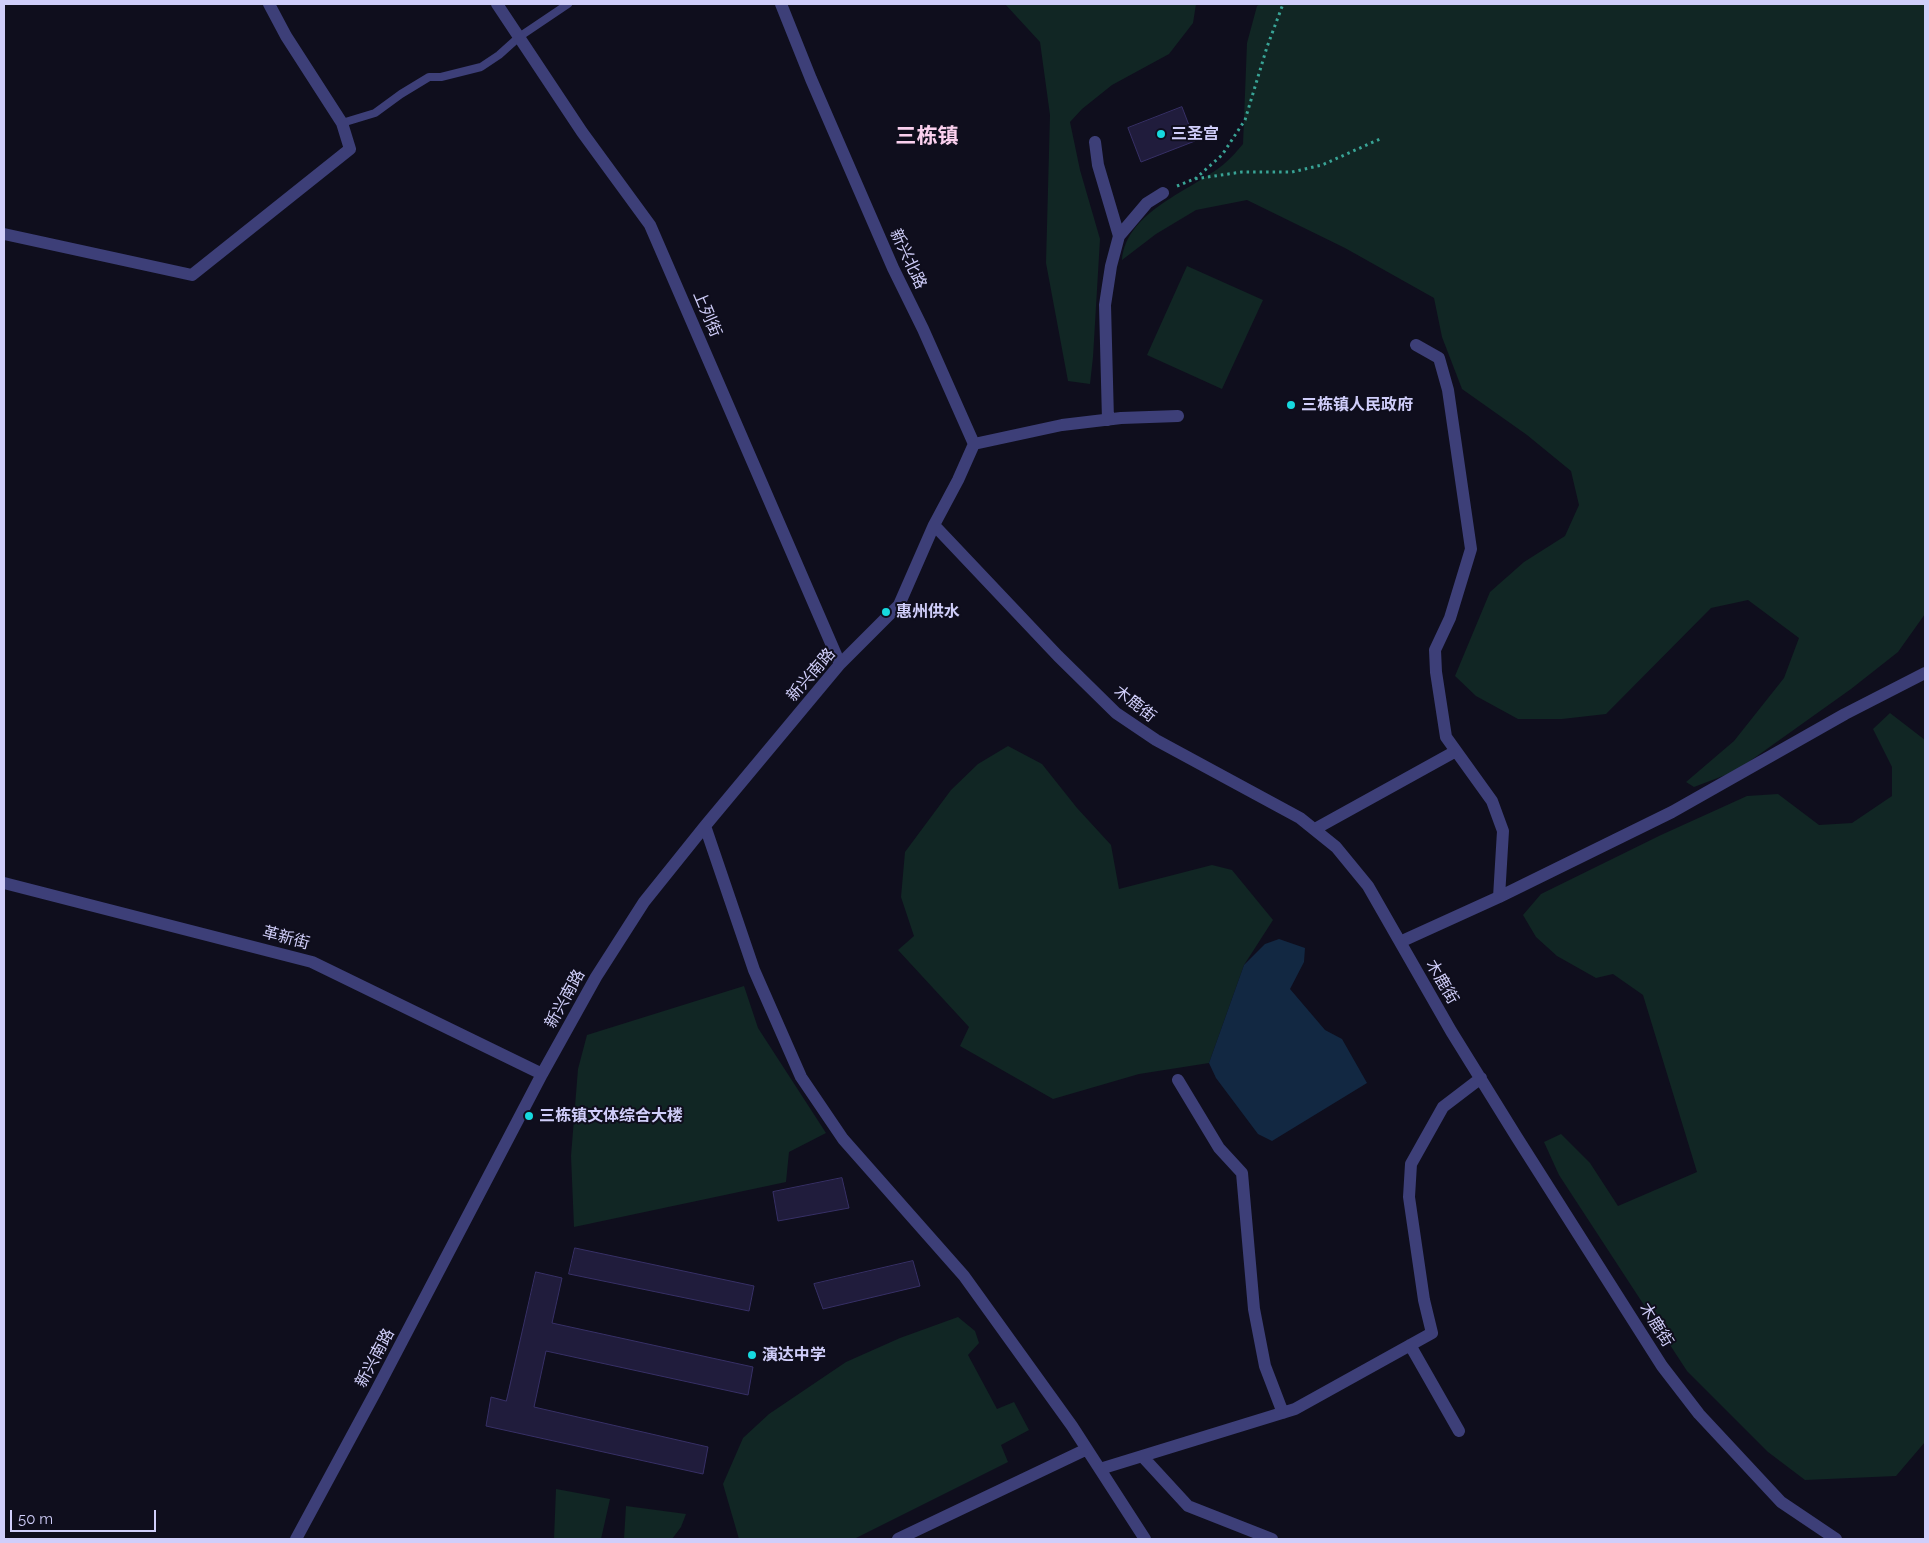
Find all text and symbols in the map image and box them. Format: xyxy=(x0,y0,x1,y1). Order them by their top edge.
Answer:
district label: 三栋镇 xyxy=(896,124,958,150)
place label: 三圣宫 xyxy=(1171,124,1219,144)
marker: 三圣宫 xyxy=(1155,128,1167,140)
street label: 新兴北路 xyxy=(886,226,930,292)
street label: 上列街 xyxy=(689,288,725,340)
place label: 三栋镇人民政府 xyxy=(1301,395,1413,415)
marker: 三栋镇人民政府 xyxy=(1285,399,1297,411)
place label: 惠州供水 xyxy=(896,602,960,622)
marker: 惠州供水 xyxy=(880,606,892,618)
street label: 新兴南路 xyxy=(783,645,839,705)
street label: 木鹿街 xyxy=(1110,682,1160,726)
street label: 革新街 xyxy=(260,923,312,953)
street label: 木鹿街 xyxy=(1422,956,1462,1008)
street label: 新兴南路 xyxy=(541,966,589,1032)
place label: 三栋镇文体综合大楼 xyxy=(539,1106,683,1126)
marker: 三栋镇文体综合大楼 xyxy=(523,1110,535,1122)
street label: 木鹿街 xyxy=(1635,1300,1677,1350)
street label: 新兴南路 xyxy=(352,1325,398,1391)
place label: 演达中学 xyxy=(762,1345,826,1365)
marker: 演达中学 xyxy=(746,1349,758,1361)
scale bar xyxy=(12,1500,159,1532)
text: 50 m xyxy=(18,1510,53,1528)

